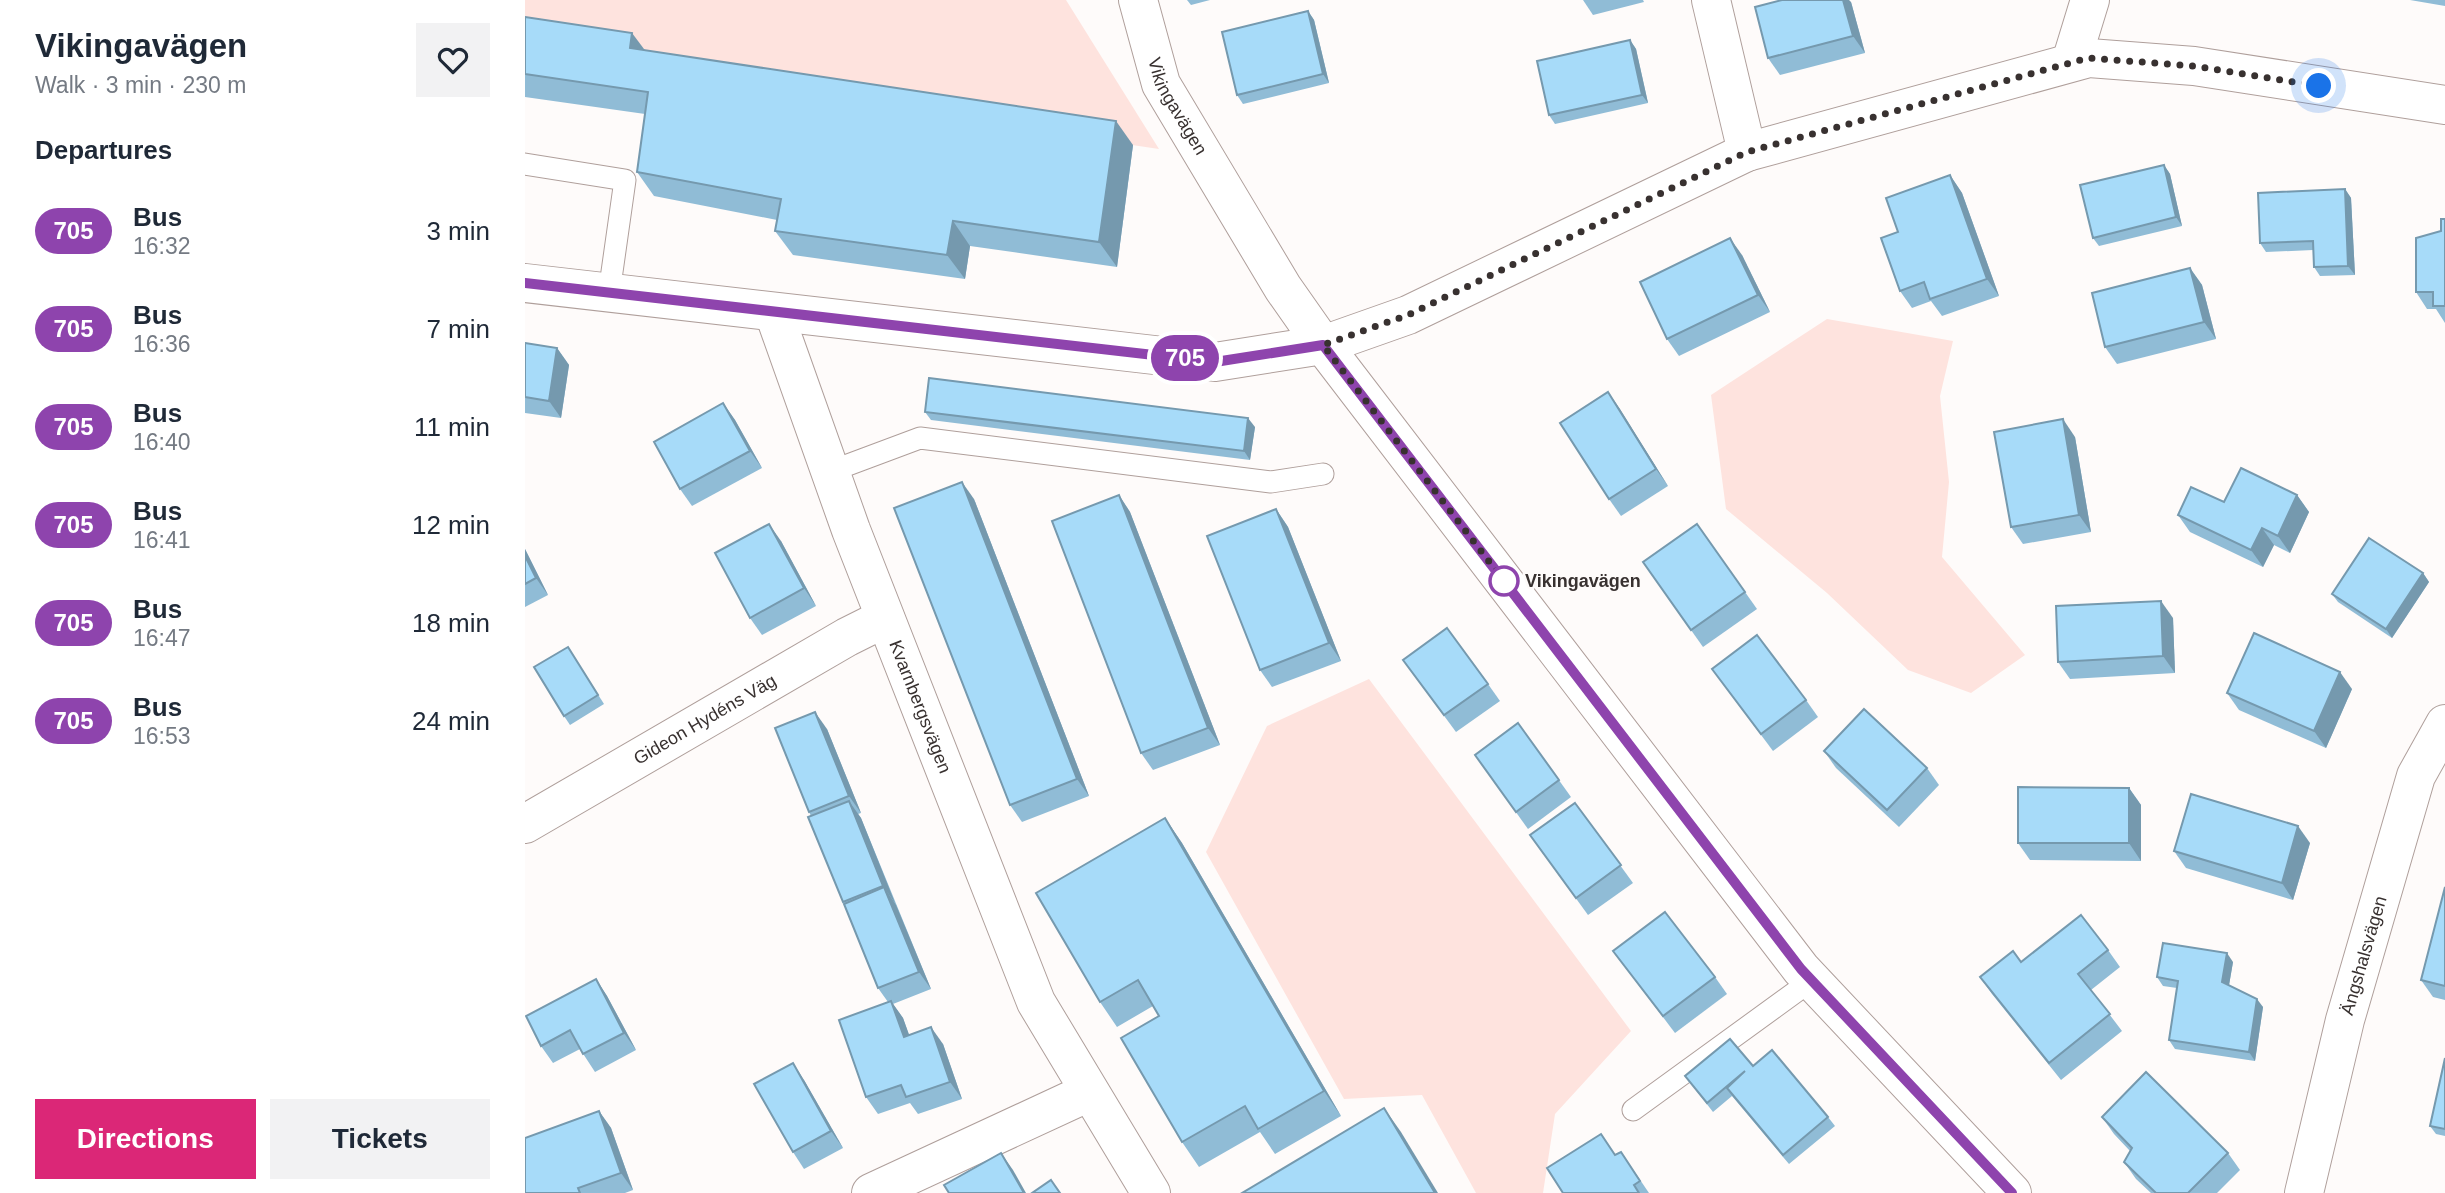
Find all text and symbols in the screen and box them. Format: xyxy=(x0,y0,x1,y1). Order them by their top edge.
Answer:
button: heart xyxy=(416,23,490,97)
text: Vikingavägen xyxy=(35,27,247,64)
street label: Vikingavägen xyxy=(1144,55,1211,158)
your location xyxy=(2301,68,2336,103)
text: Walk · 3 min · 230 m xyxy=(35,72,246,98)
text: Departures xyxy=(35,135,172,165)
text: Bus xyxy=(133,202,182,232)
text: 3 min xyxy=(426,216,490,246)
text: 705 xyxy=(53,217,94,244)
text: 16:32 xyxy=(133,233,191,259)
text: Bus xyxy=(133,300,182,330)
text: 7 min xyxy=(426,314,490,344)
text: 705 xyxy=(53,315,94,342)
text: 16:36 xyxy=(133,331,191,357)
line badge: 705 xyxy=(1145,335,1225,381)
text: 705 xyxy=(1165,344,1205,371)
text: Bus xyxy=(133,398,182,428)
text: 11 min xyxy=(414,412,490,442)
text: 705 xyxy=(53,413,94,440)
text: 16:40 xyxy=(133,429,191,455)
text: Bus xyxy=(133,496,182,526)
text: 12 min xyxy=(412,510,490,540)
text: 705 xyxy=(53,511,94,538)
text: 16:41 xyxy=(133,527,191,553)
marker: Vikingavägen xyxy=(1489,566,1519,596)
place label: Vikingavägen xyxy=(1525,571,1641,591)
text: Bus xyxy=(133,594,182,624)
text: 18 min xyxy=(412,608,490,638)
text: 705 xyxy=(53,609,94,636)
text: 16:47 xyxy=(133,625,191,651)
street label: Kvarnbergsvägen xyxy=(885,637,955,776)
street label: Gideon Hydéns Väg xyxy=(630,670,780,769)
text: Bus xyxy=(133,692,182,722)
text: 24 min xyxy=(412,706,490,736)
text: 705 xyxy=(53,707,94,734)
text: 16:53 xyxy=(133,723,191,749)
street label: Ängshalsvägen xyxy=(2337,894,2391,1017)
button: Directions xyxy=(35,1099,256,1179)
button: Tickets xyxy=(270,1099,490,1179)

